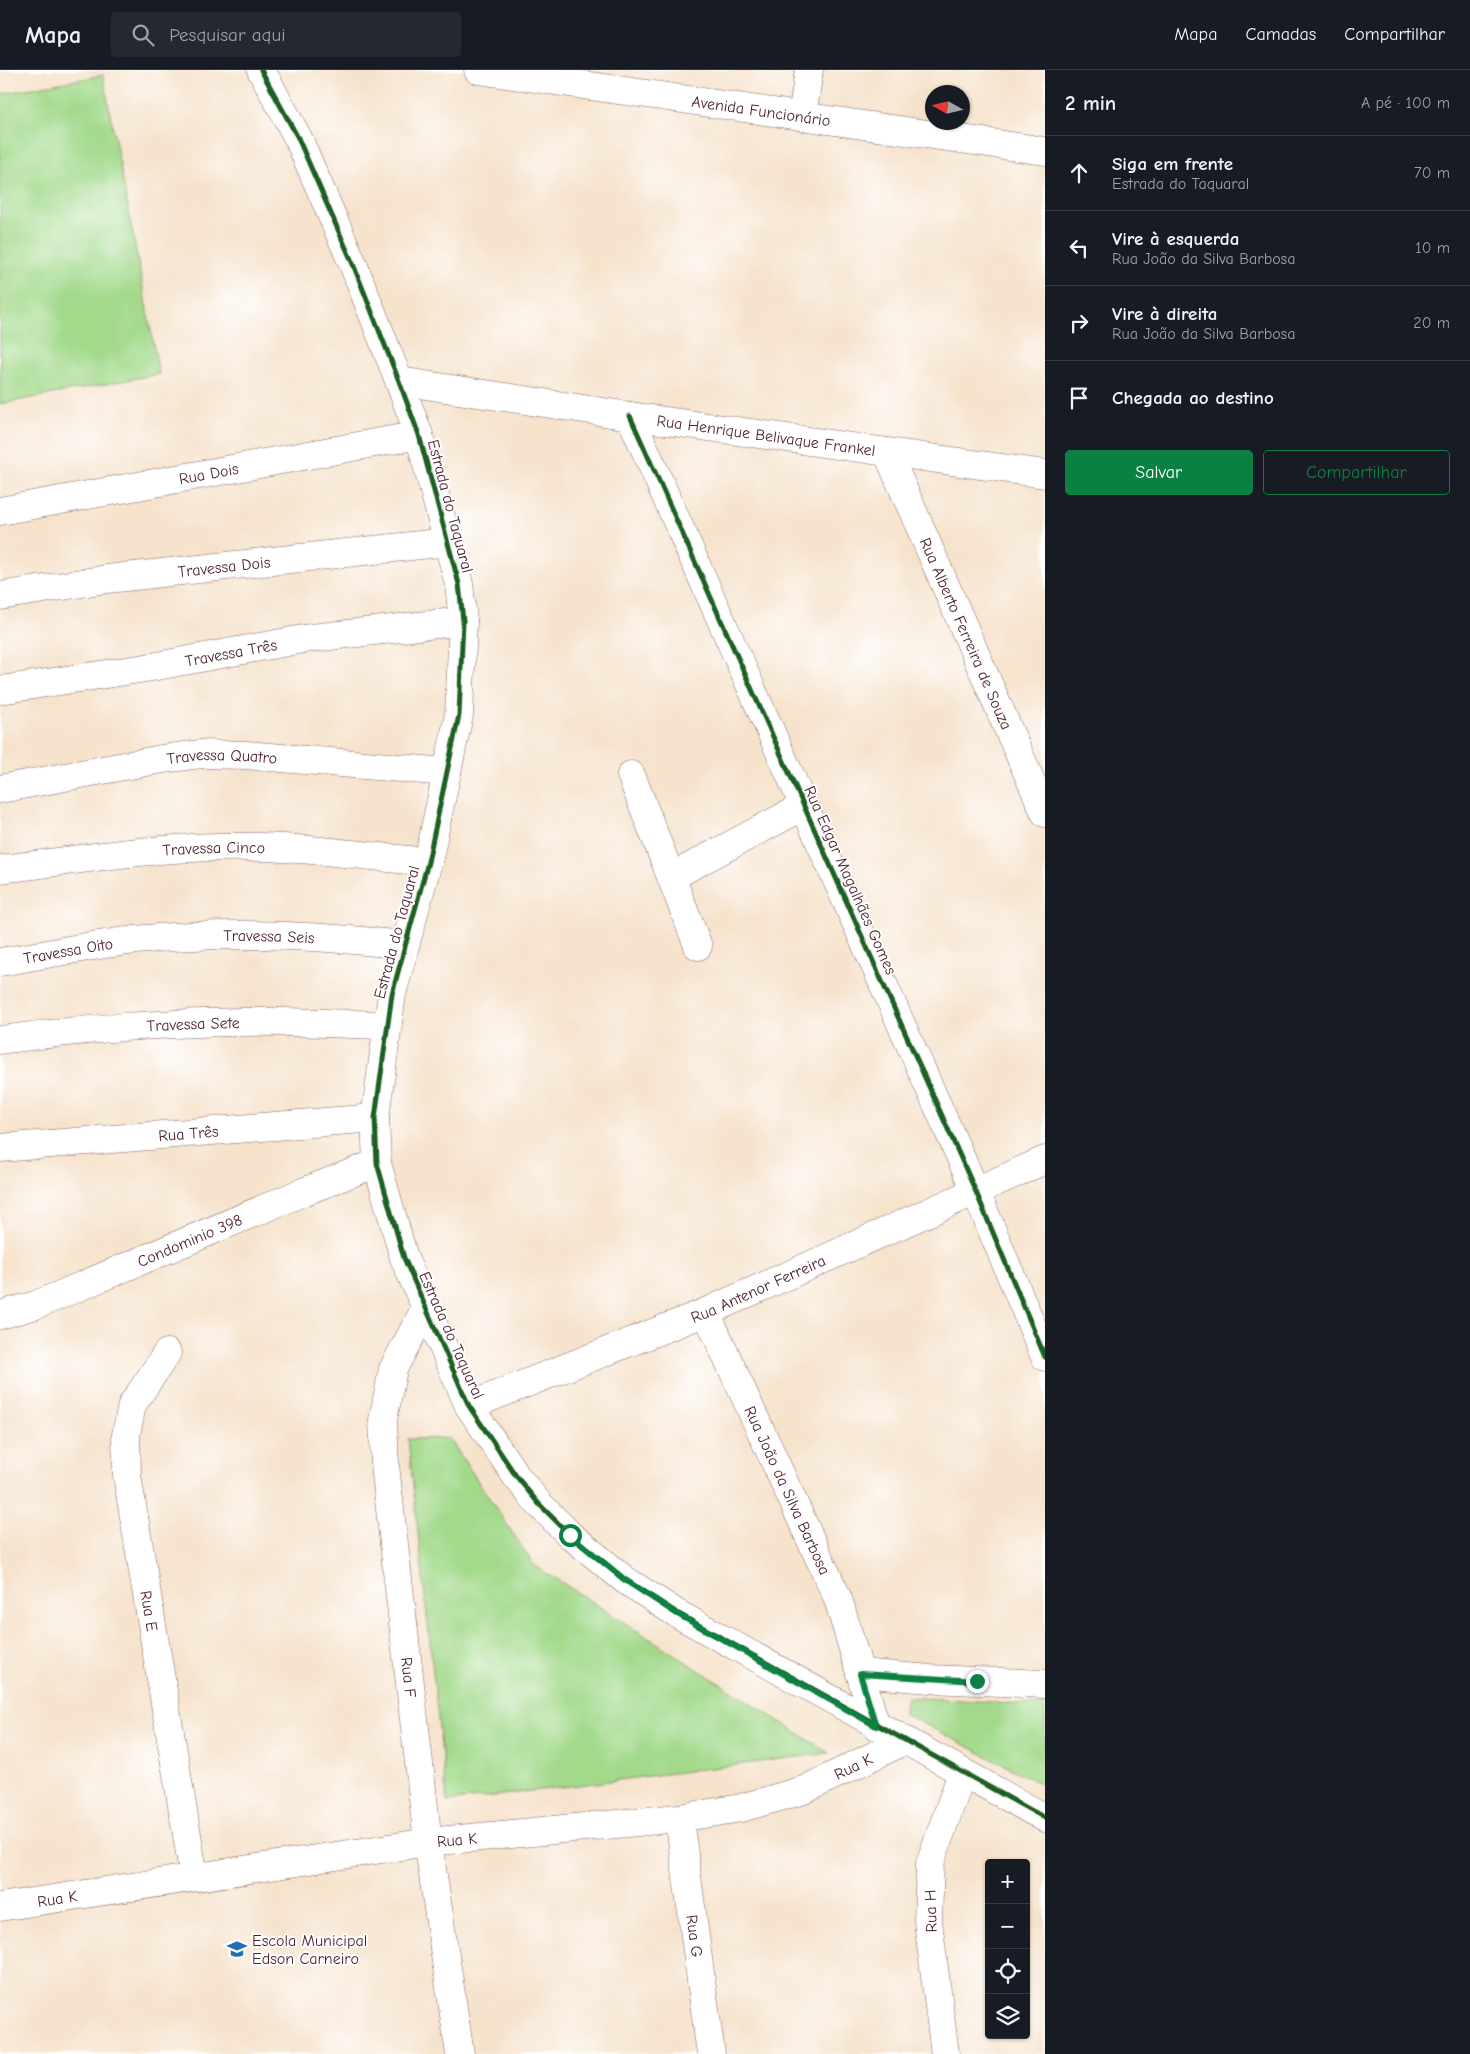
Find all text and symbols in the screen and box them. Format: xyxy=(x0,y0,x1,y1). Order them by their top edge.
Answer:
search box xyxy=(111,12,461,57)
text: Mapa xyxy=(25,21,81,49)
icon: search xyxy=(129,21,157,49)
text: Pesquisar aqui xyxy=(169,24,285,46)
text: Mapa xyxy=(1174,24,1217,45)
text: Camadas xyxy=(1245,24,1316,45)
text: Compartilhar xyxy=(1344,24,1445,45)
north arrow xyxy=(925,85,970,130)
text: 2 min xyxy=(1065,91,1116,115)
street label: Avenida Funcionário xyxy=(690,93,832,130)
text: A pé · 100 m xyxy=(1361,94,1450,112)
text: Siga em frente xyxy=(1112,153,1233,175)
icon: ahead xyxy=(1065,159,1093,187)
text: 70 m xyxy=(1414,164,1450,182)
text: Estrada do Taquaral xyxy=(1112,175,1249,193)
text: Vire à esquerda xyxy=(1112,228,1239,250)
icon: left xyxy=(1065,234,1093,262)
text: 10 m xyxy=(1415,239,1450,257)
text: Rua João da Silva Barbosa xyxy=(1112,250,1295,268)
text: Vire à direita xyxy=(1112,303,1217,325)
icon: right xyxy=(1065,309,1093,337)
text: 20 m xyxy=(1413,314,1450,332)
text: Rua João da Silva Barbosa xyxy=(1112,325,1295,343)
icon: arrive xyxy=(1065,384,1093,412)
text: Chegada ao destino xyxy=(1112,387,1274,409)
street label: Rua Henrique Belivaque Frankel xyxy=(655,412,876,460)
street label: Estrada do Taquaral xyxy=(424,438,476,575)
button: Salvar xyxy=(1065,450,1253,495)
button: Compartilhar xyxy=(1263,450,1450,495)
street label: Rua Dois xyxy=(178,460,240,488)
street label: Rua Alberto Ferreira de Souza xyxy=(916,535,1015,732)
street label: Travessa Dois xyxy=(177,553,272,581)
street label: Travessa Três xyxy=(184,636,279,671)
street label: Travessa Quatro xyxy=(166,746,278,768)
street label: Rua Edgar Magalhães Gomes xyxy=(800,783,900,978)
street label: Travessa Cinco xyxy=(162,839,265,860)
street label: Estrada do Taquaral xyxy=(371,864,423,1001)
street label: Travessa Seis xyxy=(223,927,315,947)
street label: Travessa Oito xyxy=(22,935,114,968)
street label: Travessa Sete xyxy=(146,1014,240,1035)
street label: Rua Três xyxy=(158,1123,220,1145)
street label: Condominio 398 xyxy=(135,1211,245,1271)
street label: Rua Antenor Ferreira xyxy=(688,1252,829,1327)
street label: Estrada do Taquaral xyxy=(415,1269,487,1402)
street label: Rua João da Silva Barbosa xyxy=(740,1403,834,1578)
route start xyxy=(559,1524,582,1547)
street label: Rua E xyxy=(136,1589,161,1633)
street label: Rua F xyxy=(397,1656,420,1699)
route end xyxy=(966,1670,989,1693)
street label: Rua K xyxy=(831,1750,876,1784)
street label: Rua K xyxy=(436,1829,478,1851)
map controls xyxy=(985,1859,1030,2039)
button: + xyxy=(985,1859,1030,1904)
street label: Rua K xyxy=(36,1887,79,1911)
street label: Rua H xyxy=(921,1889,941,1933)
button: − xyxy=(985,1904,1030,1949)
street label: Rua G xyxy=(682,1914,706,1958)
place label: Escola Municipal Edson Carneiro xyxy=(252,1932,367,1968)
school or university icon: Escola Municipal Edson Carneiro xyxy=(226,1938,248,1960)
button: locate xyxy=(985,1949,1030,1994)
button: layers xyxy=(985,1994,1030,2039)

